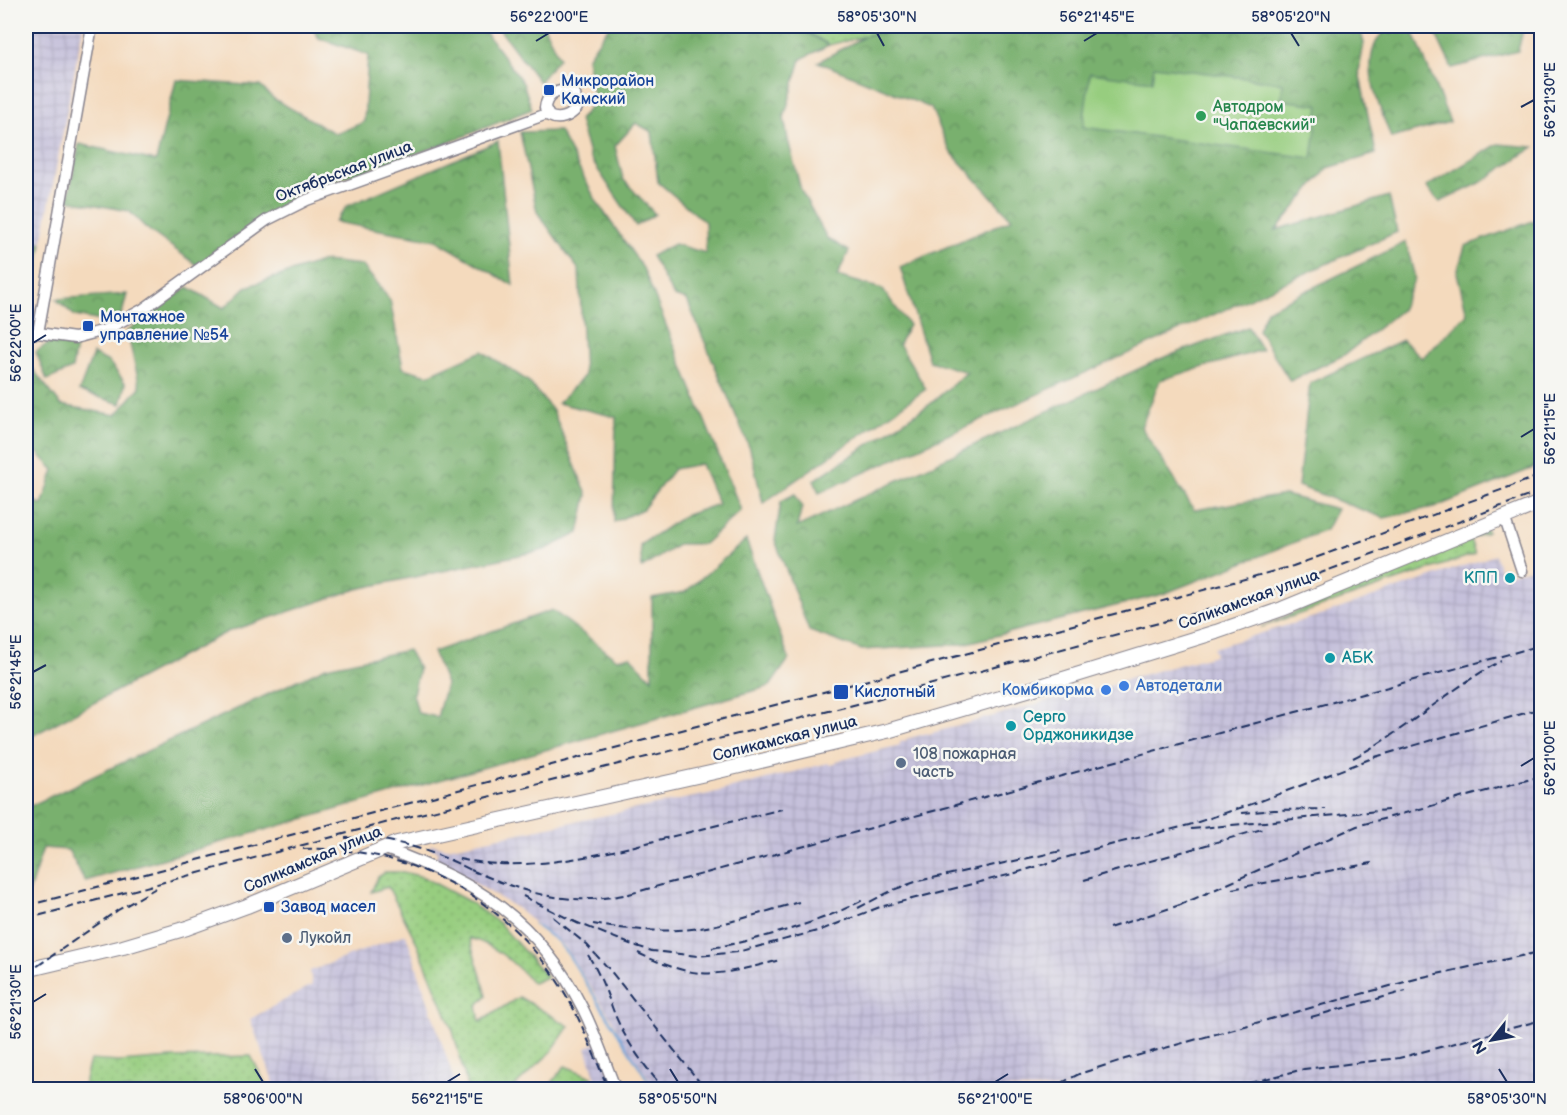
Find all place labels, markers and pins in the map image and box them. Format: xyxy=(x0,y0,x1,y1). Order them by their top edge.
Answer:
place label: Микрорайон Камский xyxy=(561,72,654,109)
marker: Микрорайон Камский xyxy=(542,83,556,97)
place label: Автодром "Чапаевский" xyxy=(1212,98,1315,135)
marker: Автодром "Чапаевский" xyxy=(1194,109,1208,123)
place label: Монтажное управление №54 xyxy=(100,308,229,345)
marker: Монтажное управление №54 xyxy=(81,319,95,333)
place label: КПП xyxy=(1464,569,1498,588)
marker: КПП xyxy=(1503,571,1517,585)
place label: АБК xyxy=(1341,649,1374,668)
marker: АБК xyxy=(1323,651,1337,665)
place label: Автодетали xyxy=(1135,677,1222,696)
marker: Автодетали xyxy=(1117,679,1131,693)
place label: Комбикорма xyxy=(1001,681,1095,700)
marker: Кислотный xyxy=(832,683,850,701)
place label: Кислотный xyxy=(854,683,935,702)
marker: Комбикорма xyxy=(1099,683,1113,697)
place label: Серго Орджоникидзе xyxy=(1023,708,1134,745)
marker: Серго Орджоникидзе xyxy=(1004,719,1018,733)
place label: 108 пожарная часть xyxy=(913,745,1016,782)
marker: 108 пожарная часть xyxy=(894,756,908,770)
place label: Завод масел xyxy=(281,898,376,917)
marker: Завод масел xyxy=(262,900,276,914)
place label: Лукойл xyxy=(298,929,351,948)
marker: Лукойл xyxy=(280,931,294,945)

